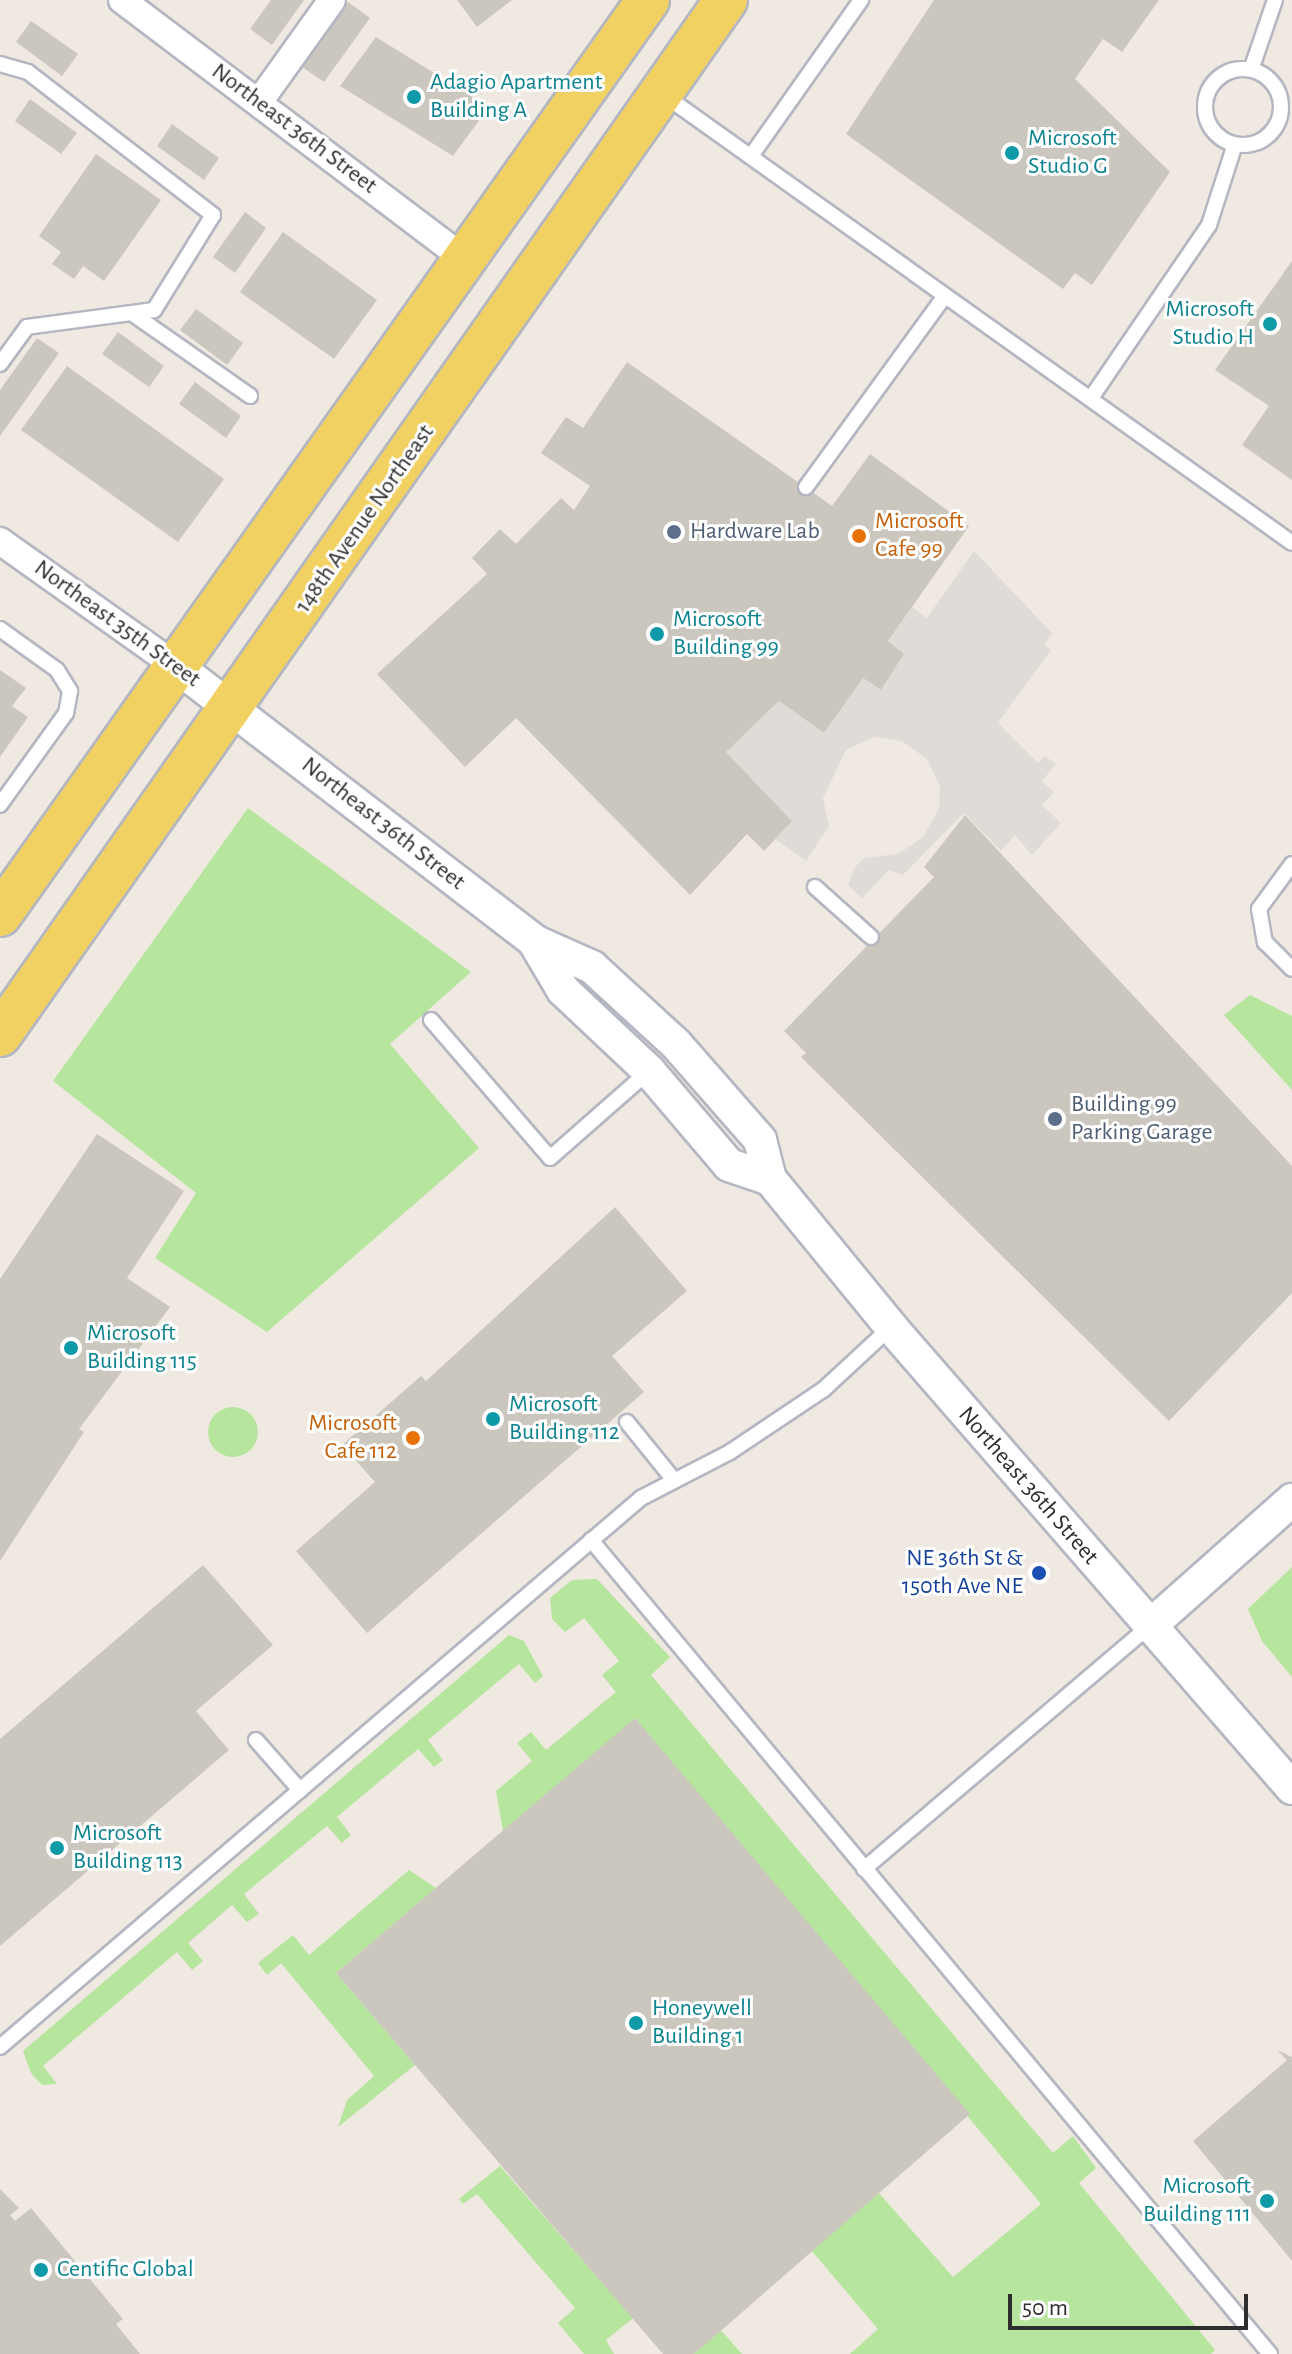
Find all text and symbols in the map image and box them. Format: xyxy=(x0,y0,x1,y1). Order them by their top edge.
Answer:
street label: Northeast 36th Street xyxy=(206,57,382,201)
place label: Adagio Apartment Building A xyxy=(430,69,602,125)
marker: Adagio Apartment Building A xyxy=(405,88,423,106)
place label: Microsoft Studio G xyxy=(1028,125,1117,181)
marker: Microsoft Studio G xyxy=(1003,144,1021,162)
place label: Microsoft Studio H xyxy=(1165,296,1254,352)
marker: Microsoft Studio H xyxy=(1261,315,1279,333)
street label: 148th Avenue Northeast xyxy=(289,419,441,619)
place label: Microsoft Cafe 99 xyxy=(875,508,964,564)
place label: Hardware Lab xyxy=(690,518,820,546)
marker: Hardware Lab xyxy=(665,523,683,541)
marker: Microsoft Cafe 99 xyxy=(850,527,868,545)
street label: Northeast 35th Street xyxy=(28,554,206,694)
place label: Microsoft Building 99 xyxy=(673,606,779,662)
marker: Microsoft Building 99 xyxy=(648,625,666,643)
street label: Northeast 36th Street xyxy=(295,751,471,897)
place label: Building 99 Parking Garage xyxy=(1071,1091,1213,1147)
marker: Building 99 Parking Garage xyxy=(1046,1110,1064,1128)
place label: Microsoft Building 115 xyxy=(87,1320,197,1376)
marker: Microsoft Building 115 xyxy=(62,1339,80,1357)
place label: Microsoft Building 112 xyxy=(509,1391,620,1447)
street label: Northeast 36th Street xyxy=(952,1401,1104,1571)
place label: Microsoft Cafe 112 xyxy=(308,1410,397,1466)
marker: Microsoft Building 112 xyxy=(484,1410,502,1428)
marker: Microsoft Cafe 112 xyxy=(404,1429,422,1447)
place label: NE 36th St & 150th Ave NE xyxy=(902,1545,1023,1601)
marker: NE 36th St & 150th Ave NE xyxy=(1030,1564,1048,1582)
place label: Microsoft Building 113 xyxy=(73,1820,183,1876)
marker: Microsoft Building 113 xyxy=(48,1839,66,1857)
place label: Honeywell Building 1 xyxy=(652,1995,752,2051)
marker: Honeywell Building 1 xyxy=(627,2014,645,2032)
place label: Microsoft Building 111 xyxy=(1143,2173,1251,2229)
marker: Microsoft Building 111 xyxy=(1258,2192,1276,2210)
place label: Centific Global xyxy=(57,2256,194,2284)
marker: Centific Global xyxy=(32,2261,50,2279)
scale bar xyxy=(1012,2278,1252,2328)
text: 50 m xyxy=(1022,2296,1068,2320)

